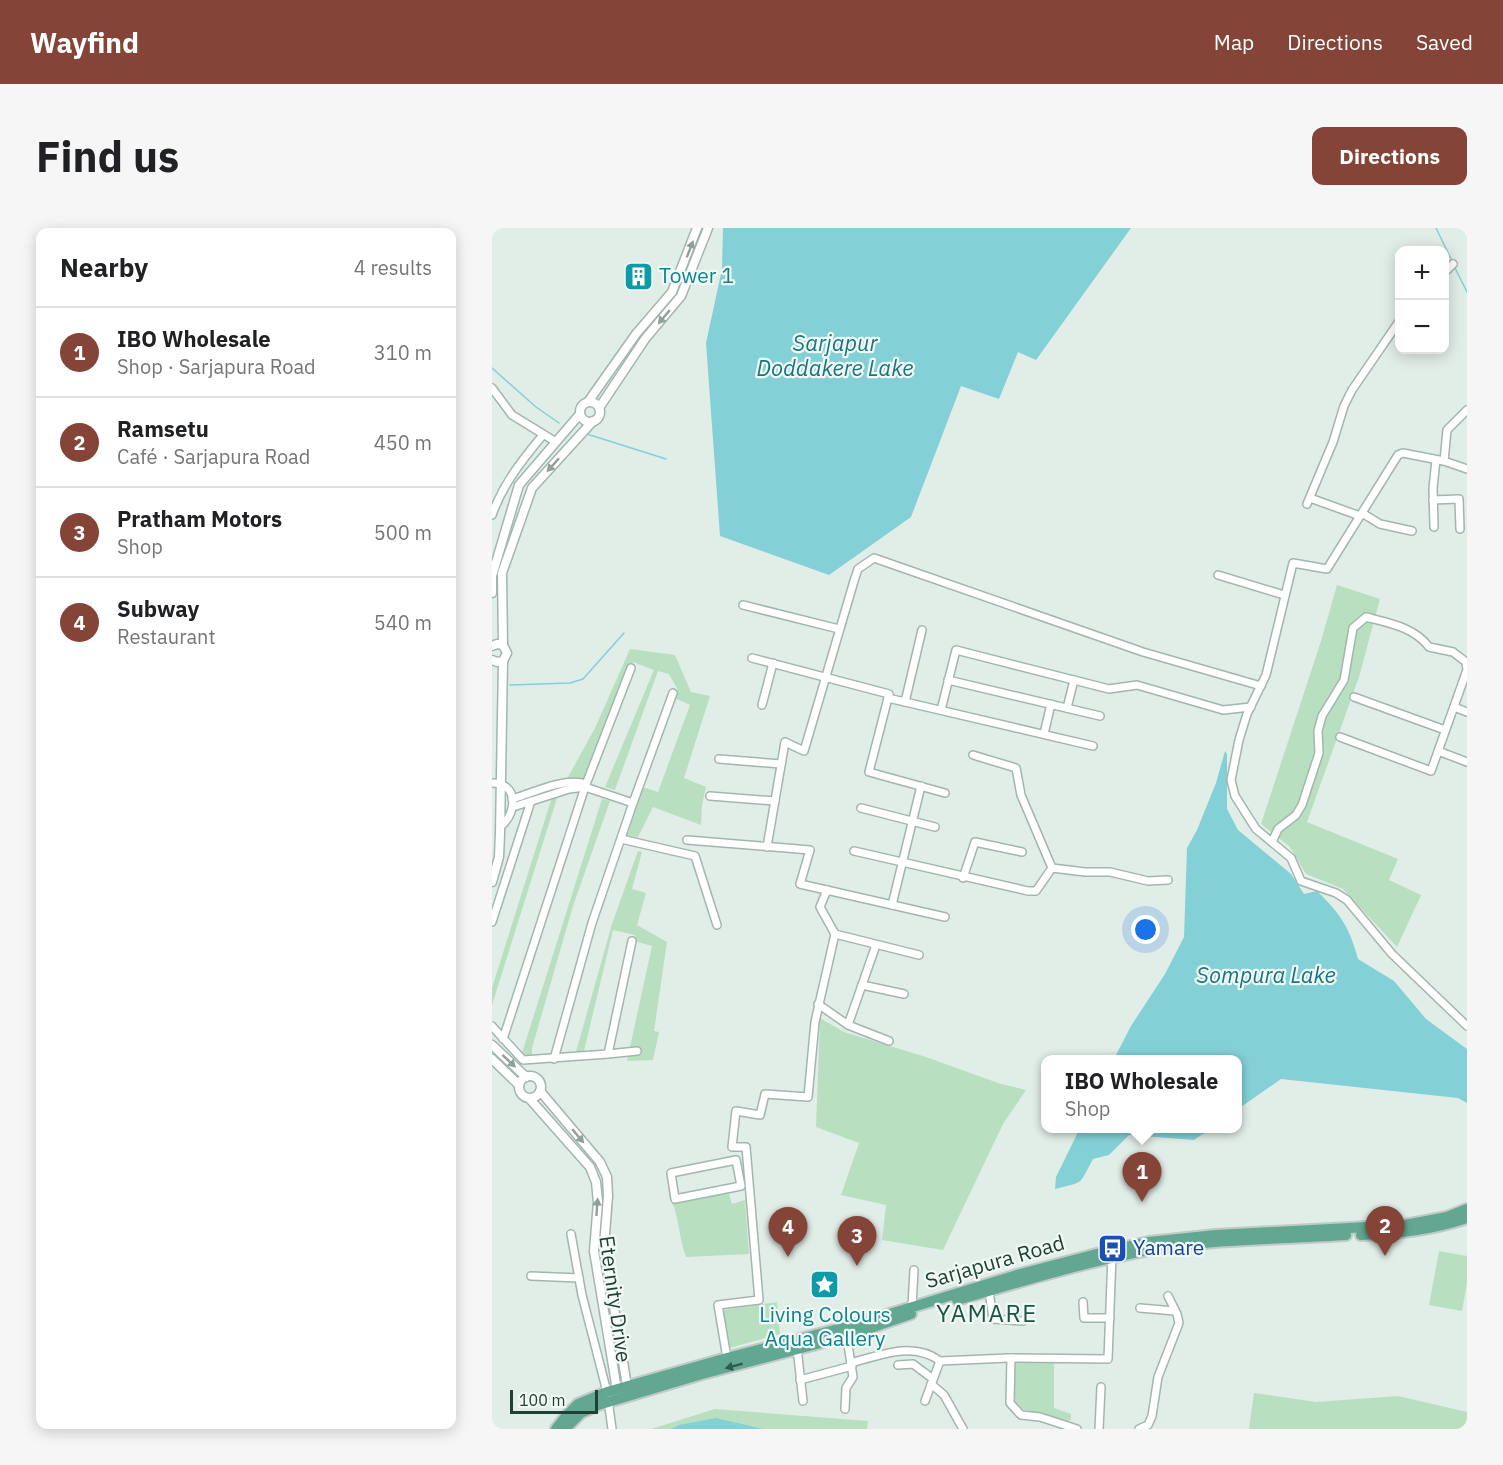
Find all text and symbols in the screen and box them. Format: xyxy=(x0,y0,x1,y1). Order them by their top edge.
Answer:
text: Wayfind xyxy=(30,24,139,61)
text: Map xyxy=(1214,28,1254,56)
text: Directions xyxy=(1287,28,1383,56)
text: Saved xyxy=(1416,28,1473,56)
button: Directions xyxy=(1312,127,1467,185)
text: Find us xyxy=(36,129,179,184)
one-way arrow xyxy=(685,240,695,258)
map controls xyxy=(1395,246,1449,354)
button: + xyxy=(1395,246,1449,300)
text: Nearby xyxy=(60,250,148,284)
text: 4 results xyxy=(354,254,432,281)
building icon: Tower 1 xyxy=(622,260,654,292)
place label: Tower 1 xyxy=(659,261,734,289)
button: − xyxy=(1395,300,1449,354)
one-way arrow xyxy=(657,309,670,325)
text: IBO Wholesale xyxy=(117,324,271,353)
water label: Sarjapur Doddakere Lake xyxy=(757,328,913,382)
text: 1 xyxy=(74,339,86,366)
text: 310 m xyxy=(374,339,432,366)
text: Shop · Sarjapura Road xyxy=(117,353,316,380)
text: Ramsetu xyxy=(117,414,209,443)
text: 2 xyxy=(74,429,86,456)
text: 450 m xyxy=(374,429,432,456)
text: Café · Sarjapura Road xyxy=(117,443,310,470)
one-way arrow xyxy=(547,457,560,472)
text: Pratham Motors xyxy=(117,504,282,533)
text: 3 xyxy=(74,519,86,546)
text: 500 m xyxy=(374,519,432,546)
text: Shop xyxy=(117,533,163,560)
text: Subway xyxy=(117,594,199,623)
text: 4 xyxy=(74,609,86,636)
text: 540 m xyxy=(374,609,432,636)
text: Restaurant xyxy=(117,623,215,650)
your location xyxy=(1131,915,1160,944)
water label: Sompura Lake xyxy=(1196,960,1336,989)
one-way arrow xyxy=(501,1054,516,1067)
popup xyxy=(1041,1055,1242,1133)
text: IBO Wholesale xyxy=(1065,1066,1218,1095)
text: Shop xyxy=(1065,1095,1110,1122)
one-way arrow xyxy=(571,1128,584,1143)
pin: 1 xyxy=(1122,1152,1162,1202)
one-way arrow xyxy=(592,1198,602,1217)
pin: 2 xyxy=(1366,1206,1404,1256)
pin: 4 xyxy=(768,1208,808,1257)
pin: 3 xyxy=(838,1216,877,1266)
street label: Sarjapura Road xyxy=(922,1228,1068,1294)
bus stop icon: Yamare xyxy=(1096,1232,1128,1264)
place label: Yamare xyxy=(1133,1233,1204,1261)
street label: Eternity Drive xyxy=(593,1234,639,1364)
place icon: Living Colours Aqua Gallery xyxy=(809,1268,841,1300)
district label: YAMARE xyxy=(936,1297,1038,1329)
place label: Living Colours Aqua Gallery xyxy=(759,1300,891,1352)
one-way arrow xyxy=(725,1362,743,1371)
scale bar xyxy=(510,1387,598,1414)
text: 100 m xyxy=(519,1390,566,1410)

